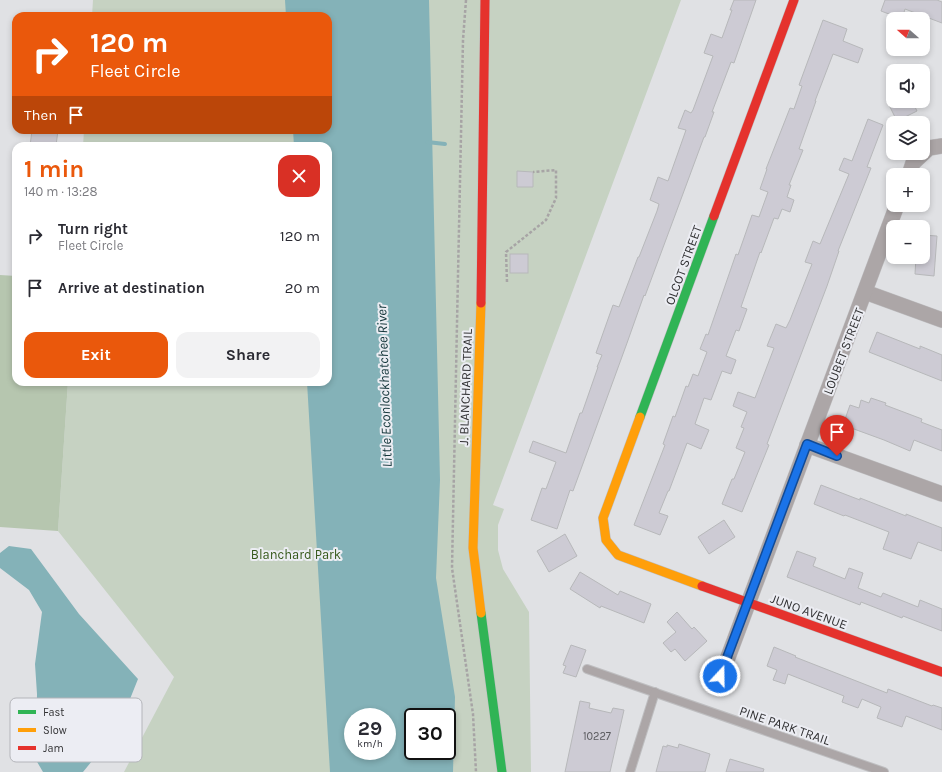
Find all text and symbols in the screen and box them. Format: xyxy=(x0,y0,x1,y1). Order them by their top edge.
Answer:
north arrow xyxy=(886,12,930,56)
map controls xyxy=(886,12,930,264)
text: 120 m xyxy=(90,26,168,59)
icon: right xyxy=(24,28,76,80)
text: Fleet Circle xyxy=(90,60,180,82)
button: sound xyxy=(886,64,930,108)
icon: arrive xyxy=(65,104,87,126)
text: Then xyxy=(24,106,57,124)
button: layers xyxy=(886,116,930,160)
text: 1 min xyxy=(24,155,84,183)
button: close xyxy=(278,155,320,197)
button: + xyxy=(886,168,930,212)
text: 140 m · 13:28 xyxy=(24,184,98,199)
text: Turn right xyxy=(58,220,128,238)
button: − xyxy=(886,220,930,264)
street label: OLCOT STREET xyxy=(662,223,705,307)
icon: right xyxy=(24,225,46,247)
text: 120 m xyxy=(280,227,320,245)
text: Fleet Circle xyxy=(58,238,123,253)
icon: arrive xyxy=(24,277,46,299)
text: Arrive at destination xyxy=(58,279,205,297)
text: 20 m xyxy=(285,279,320,297)
water label: Little Econlockhatchee River xyxy=(373,303,396,468)
street label: LOUBET STREET xyxy=(820,305,867,397)
street label: J. BLANCHARD TRAIL xyxy=(456,328,475,446)
button: Exit xyxy=(24,332,168,378)
button: Share xyxy=(176,332,320,378)
pin xyxy=(820,415,854,456)
icon: arrive xyxy=(826,421,848,443)
park label: Blanchard Park xyxy=(251,547,341,562)
street label: JUNO AVENUE xyxy=(768,591,849,632)
position arrow xyxy=(699,655,741,697)
legend xyxy=(10,698,142,762)
street label: PINE PARK TRAIL xyxy=(738,703,832,748)
text: Fast xyxy=(43,706,64,719)
speed limit sign: 30 xyxy=(404,708,456,760)
text: 29 xyxy=(358,717,382,740)
text: Slow xyxy=(43,724,67,737)
house number: 10227 xyxy=(583,730,611,743)
text: km/h xyxy=(357,738,383,750)
text: Jam xyxy=(43,742,64,755)

